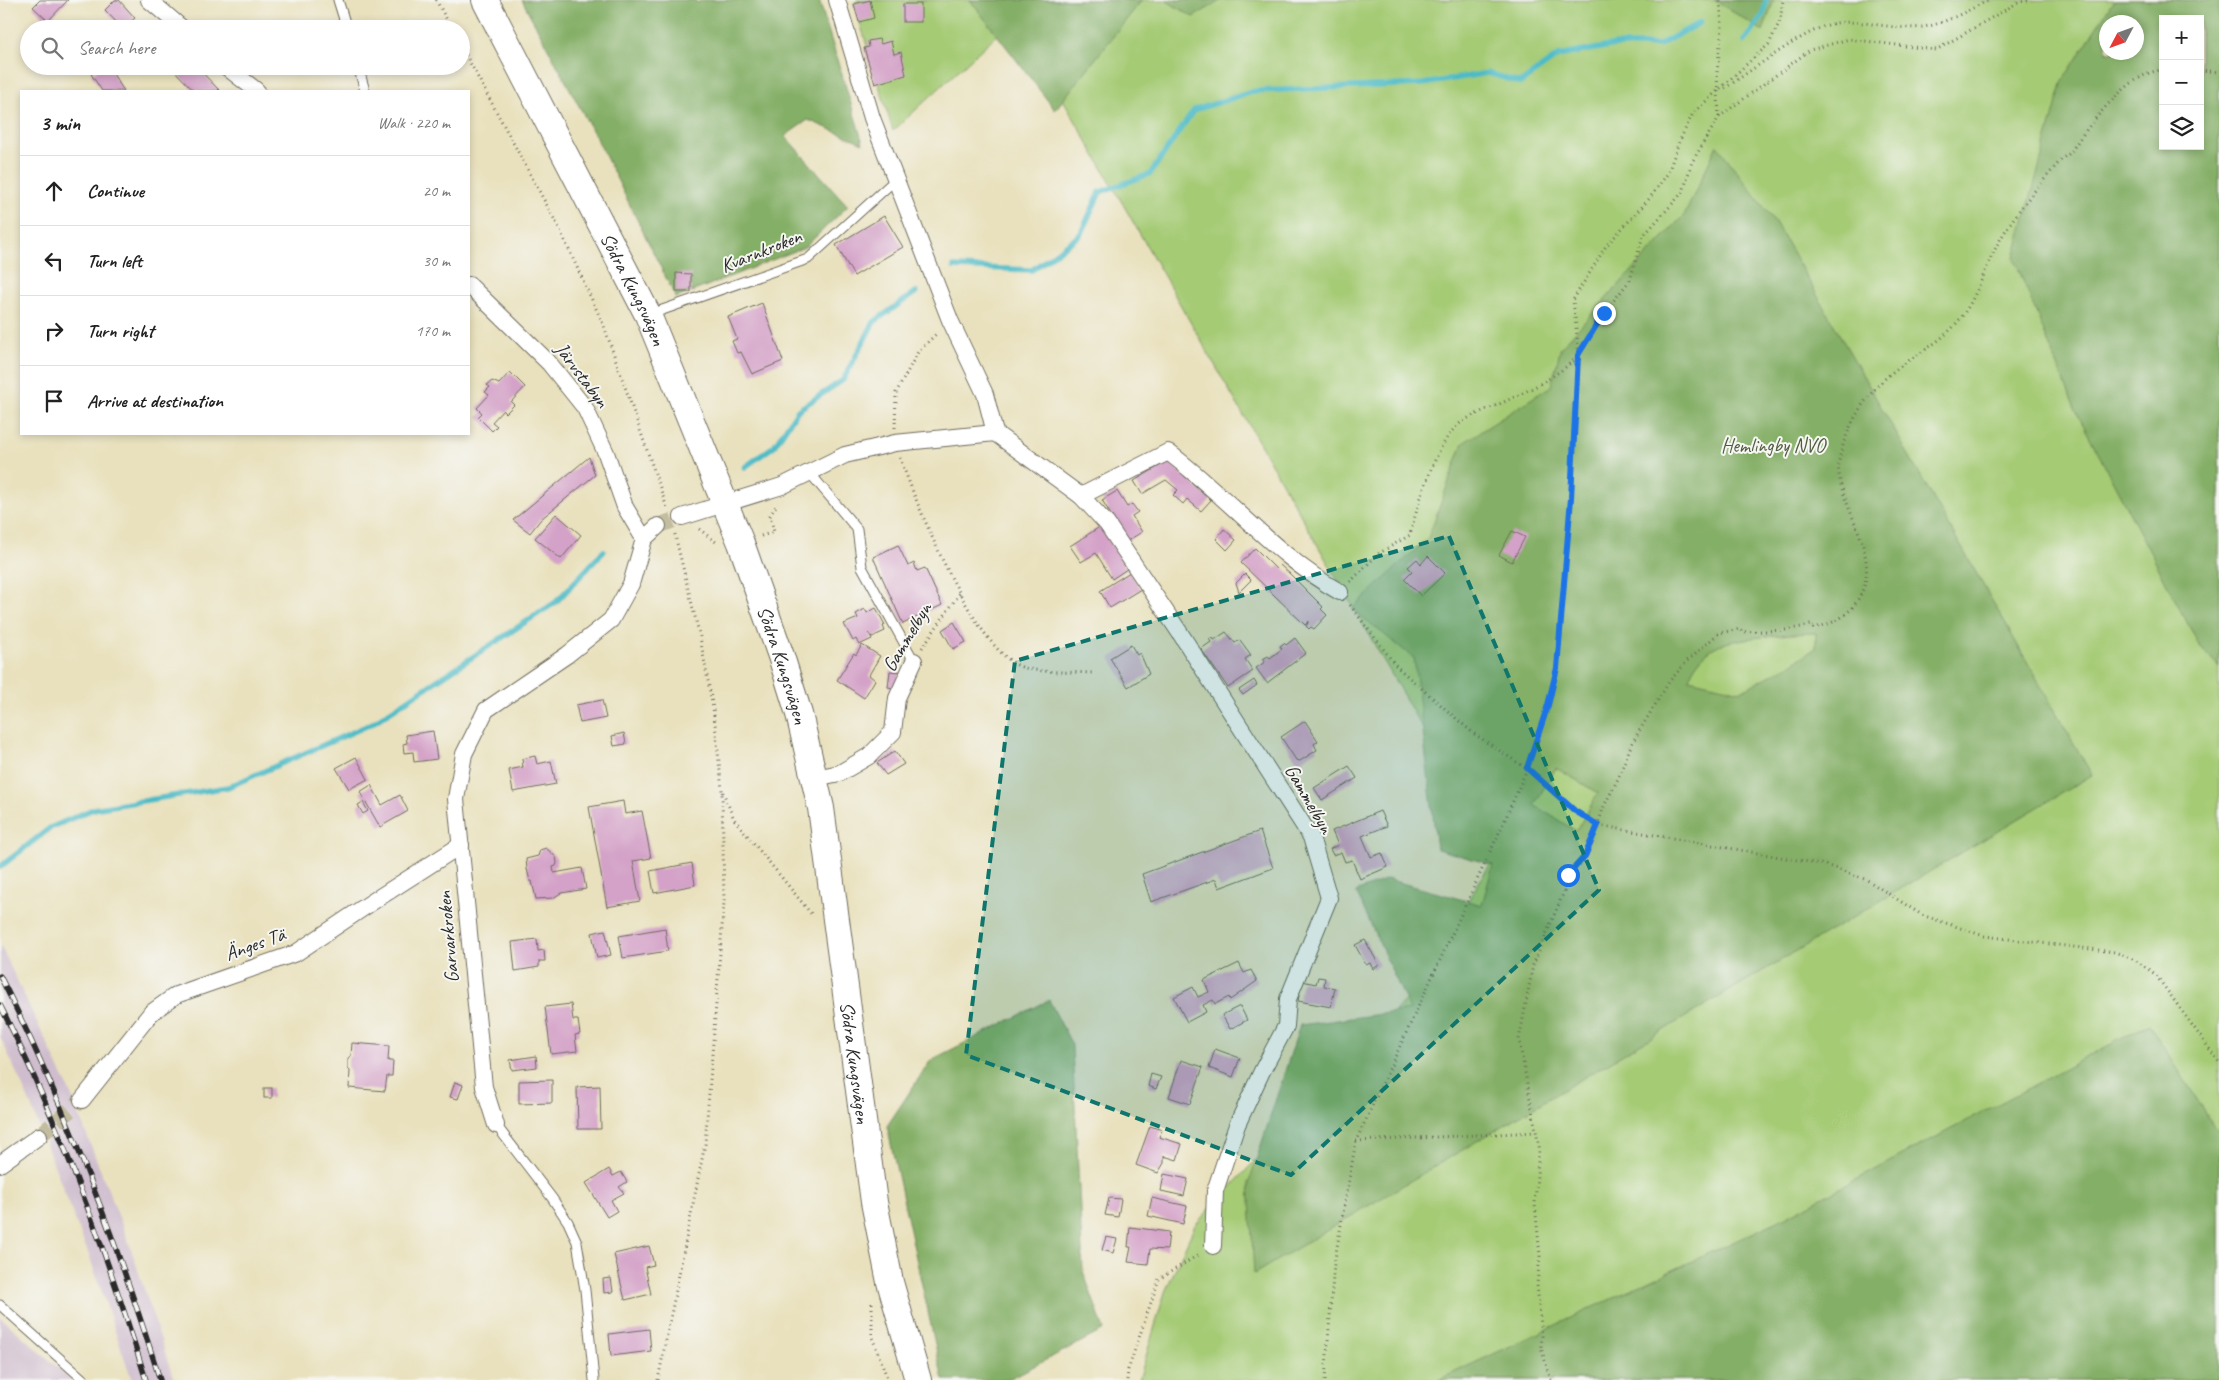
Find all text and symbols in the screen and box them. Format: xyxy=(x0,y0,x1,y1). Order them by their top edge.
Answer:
north arrow xyxy=(2099,15,2144,60)
map controls xyxy=(2159,15,2204,150)
button: + xyxy=(2159,15,2204,60)
search box xyxy=(20,20,470,75)
icon: search xyxy=(38,34,66,62)
text: Search here xyxy=(78,36,155,60)
button: − xyxy=(2159,60,2204,105)
button: layers xyxy=(2159,105,2204,150)
text: 3 min xyxy=(40,110,80,136)
text: Walk · 220 m xyxy=(378,113,450,133)
icon: ahead xyxy=(40,177,68,205)
text: Continue xyxy=(87,179,144,203)
text: 20 m xyxy=(423,181,450,201)
street label: Kvarnkroken xyxy=(717,223,806,279)
street label: Södra Kungsvägen xyxy=(595,228,672,350)
icon: left xyxy=(40,247,68,275)
text: Turn left xyxy=(87,249,142,273)
text: 30 m xyxy=(423,251,450,271)
route end xyxy=(1593,302,1616,325)
icon: right xyxy=(40,317,68,345)
text: Turn right xyxy=(87,319,154,343)
text: 170 m xyxy=(416,321,450,341)
street label: Järvstabyn xyxy=(549,337,615,413)
icon: arrive xyxy=(40,387,68,415)
text: Arrive at destination xyxy=(87,389,223,413)
park label: Hemlingby NVO xyxy=(1721,433,1827,458)
street label: Gammelbyn xyxy=(877,597,938,676)
street label: Södra Kungsvägen xyxy=(752,603,814,728)
street label: Gammelbyn xyxy=(1279,760,1339,839)
route start xyxy=(1557,864,1580,887)
street label: Garvarkroken xyxy=(431,889,464,984)
street label: Änges Tä xyxy=(221,921,290,966)
street label: Södra Kungsvägen xyxy=(835,1000,876,1126)

